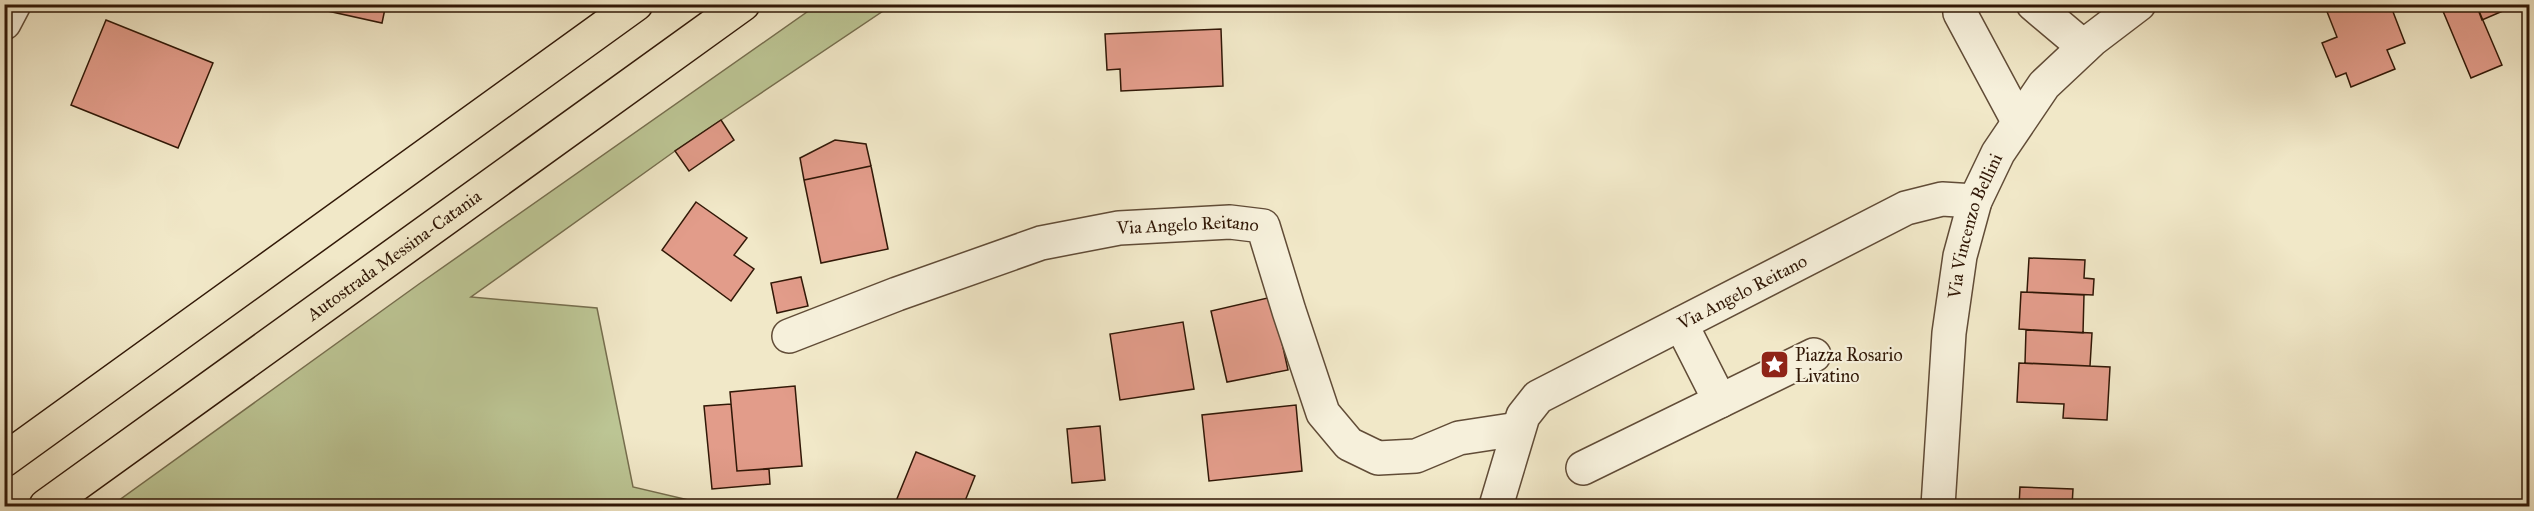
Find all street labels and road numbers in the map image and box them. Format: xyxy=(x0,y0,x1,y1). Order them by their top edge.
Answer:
street label: Via Vincenzo Bellini xyxy=(1943,150,2007,301)
street label: Autostrada Messina-Catania xyxy=(302,185,486,326)
street label: Via Angelo Reitano xyxy=(1115,211,1260,239)
street label: Via Angelo Reitano xyxy=(1673,250,1811,335)

